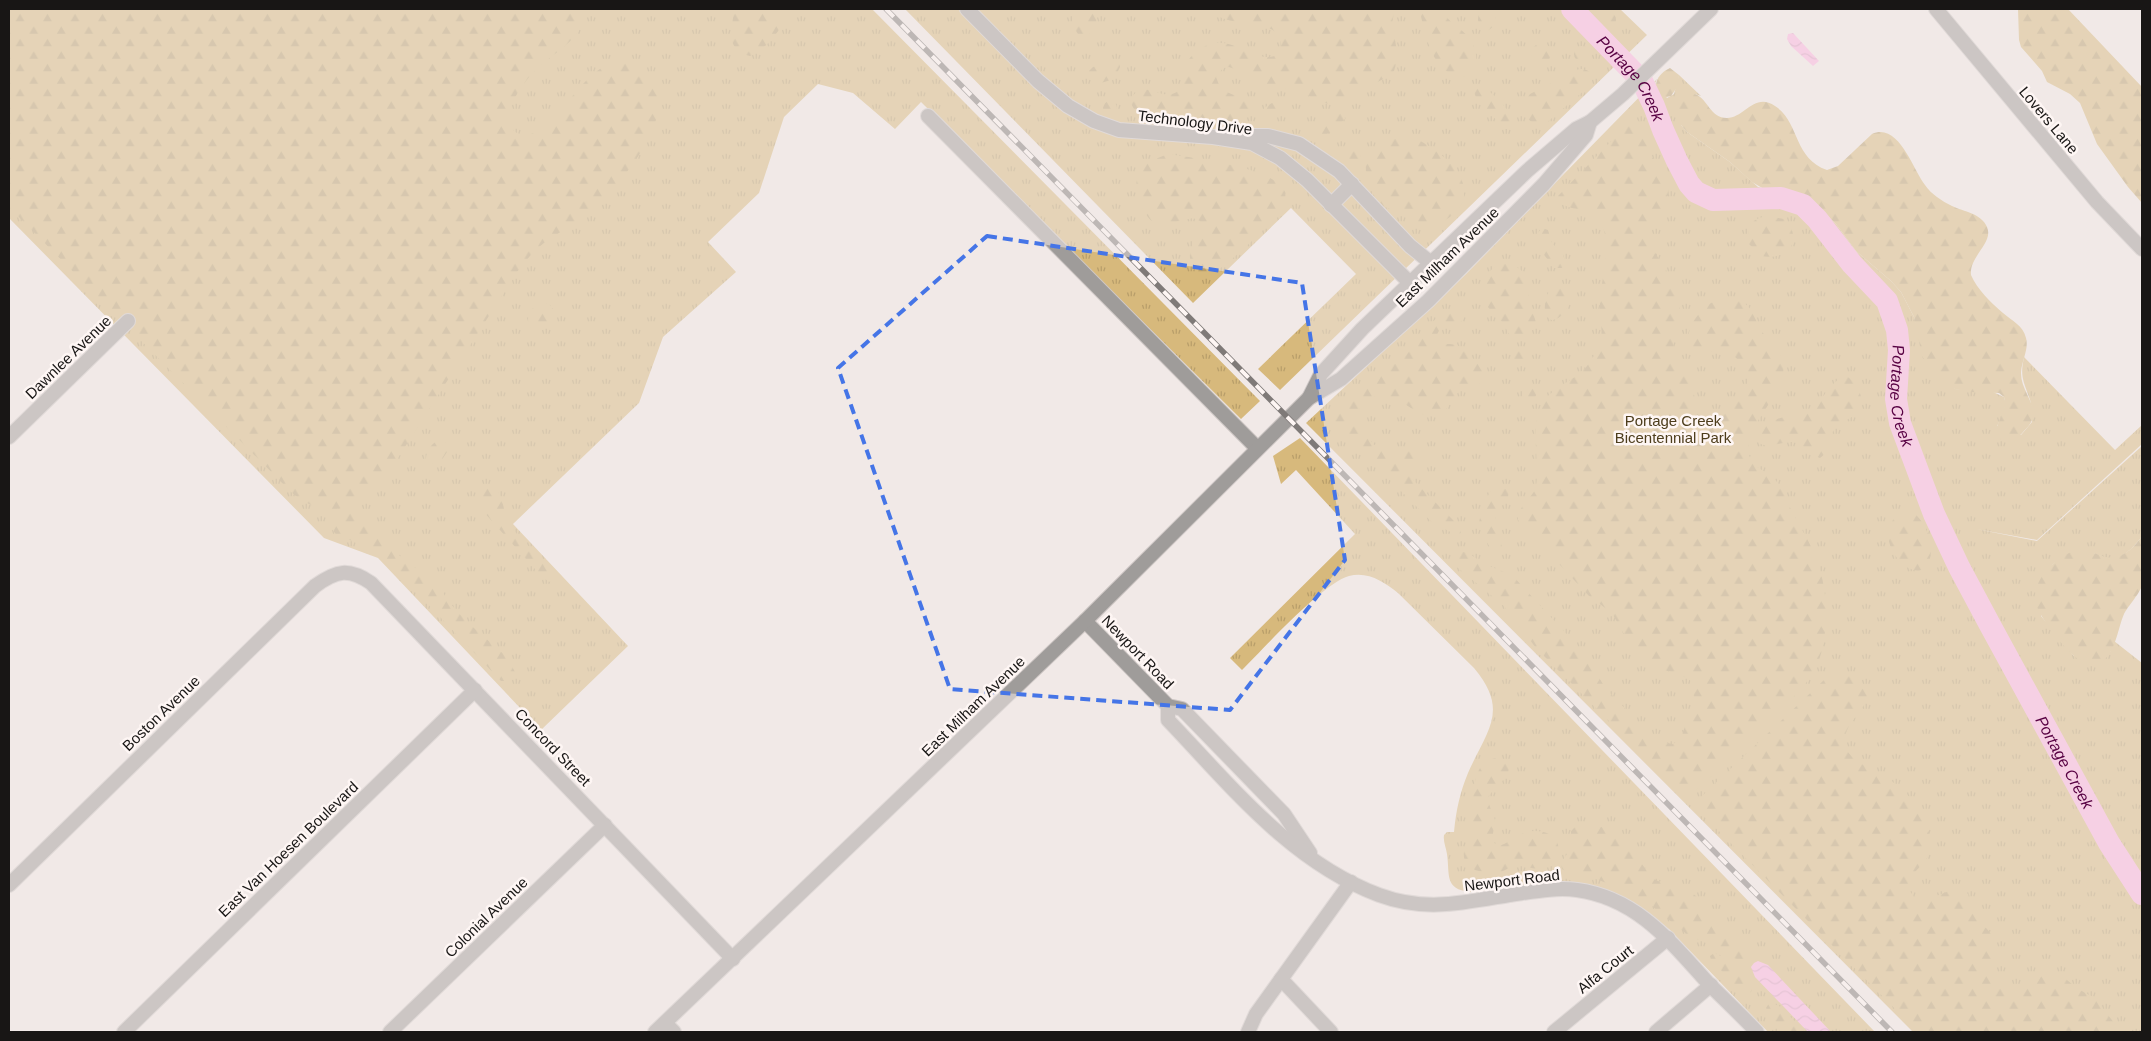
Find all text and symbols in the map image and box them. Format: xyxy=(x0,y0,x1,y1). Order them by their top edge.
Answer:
water label: Portage Creek xyxy=(1594,32,1668,124)
street label: Lovers Lane xyxy=(2016,83,2082,157)
street label: Technology Drive xyxy=(1137,107,1253,137)
street label: East Milham Avenue xyxy=(1392,203,1502,311)
street label: Dawnlee Avenue xyxy=(22,312,114,402)
water label: Portage Creek xyxy=(1887,344,1917,450)
park label: Portage Creek Bicentennial Park xyxy=(1615,412,1732,446)
street label: Newport Road xyxy=(1099,612,1177,692)
street label: East Milham Avenue xyxy=(918,652,1028,760)
street label: Boston Avenue xyxy=(119,672,203,754)
street label: Concord Street xyxy=(512,705,595,790)
water label: Portage Creek xyxy=(2033,713,2098,812)
street label: East Van Hoesen Boulevard xyxy=(215,778,361,920)
street label: Newport Road xyxy=(1463,866,1561,894)
street label: Colonial Avenue xyxy=(441,873,531,961)
street label: Alfa Court xyxy=(1574,941,1637,997)

